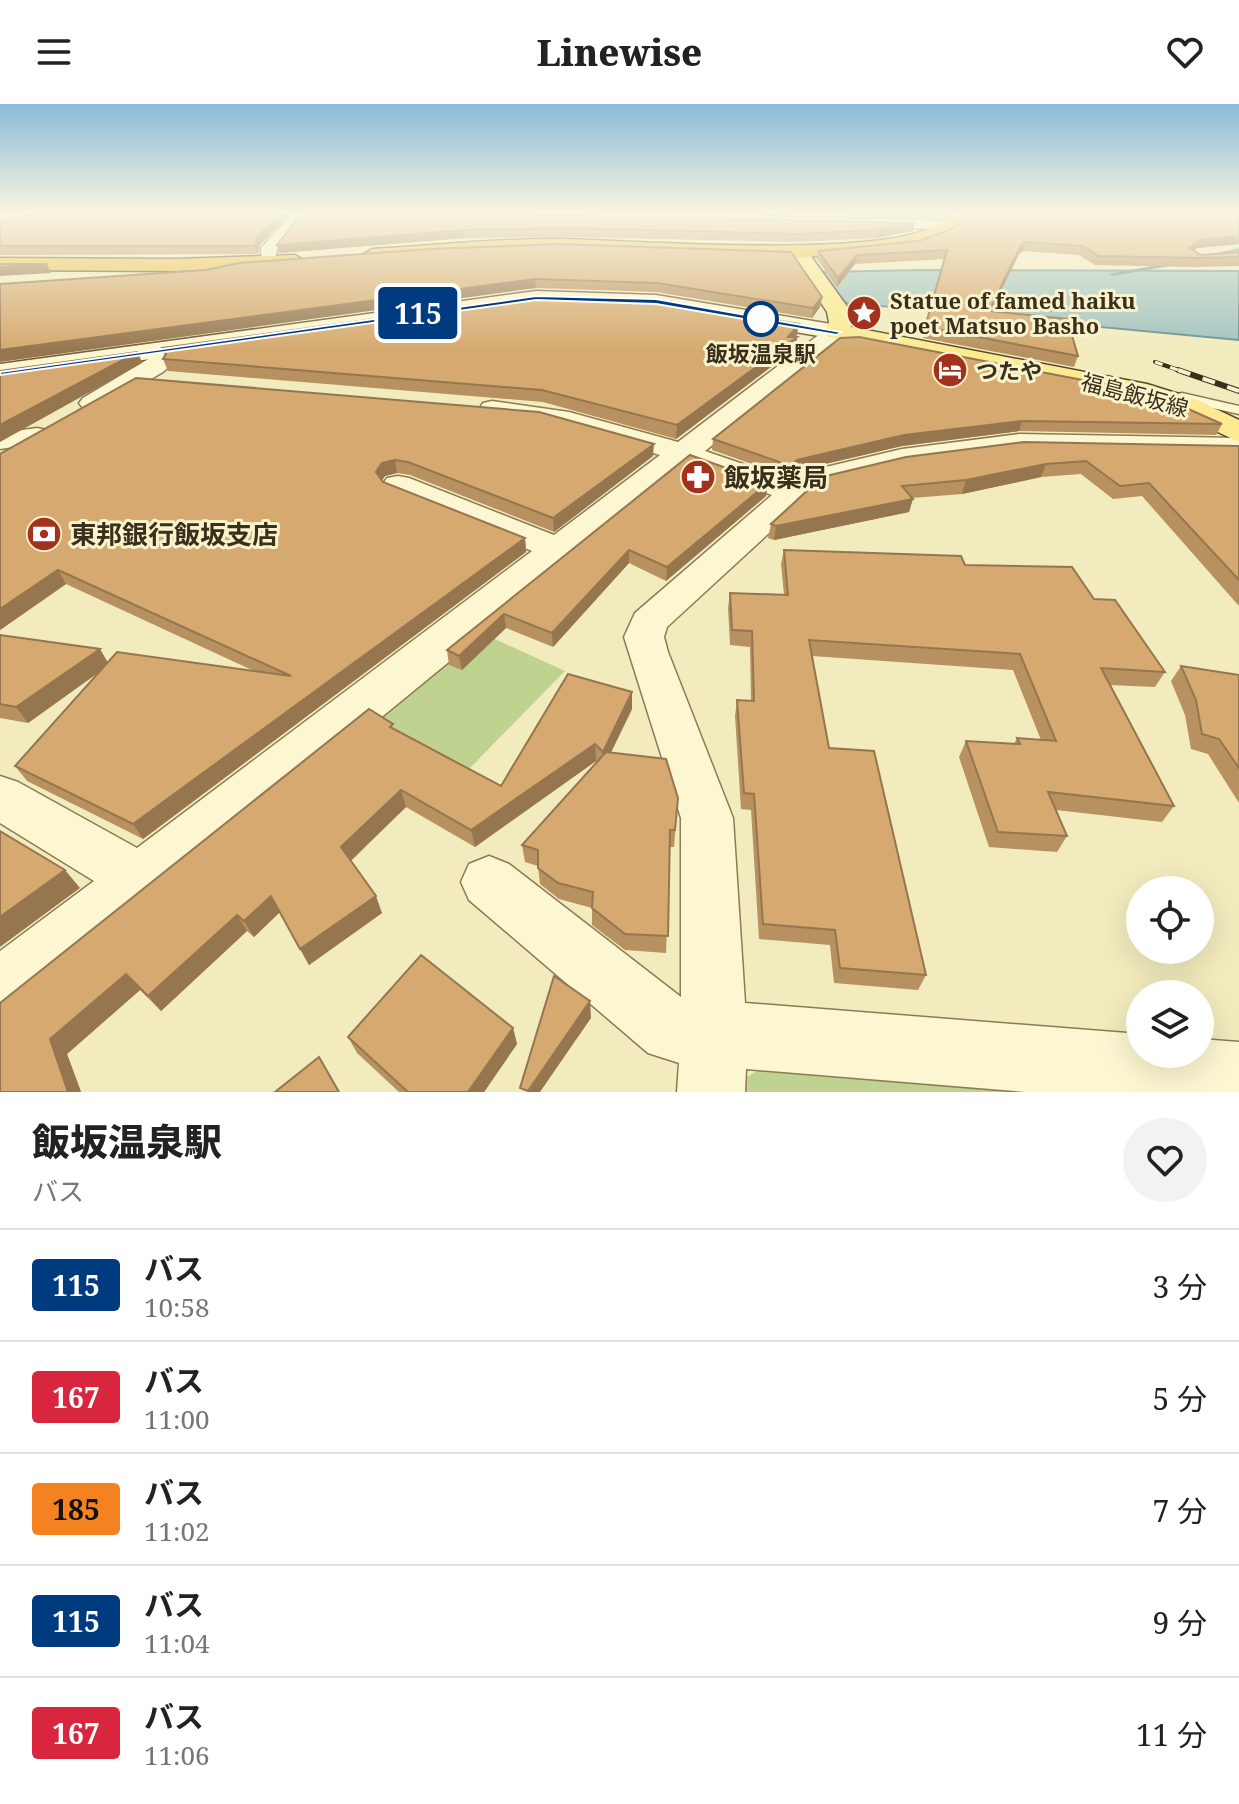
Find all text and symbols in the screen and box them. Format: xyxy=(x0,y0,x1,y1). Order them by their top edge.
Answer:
text: Linewise xyxy=(537,28,702,77)
icon: menu xyxy=(32,30,76,74)
icon: heart xyxy=(1163,30,1207,74)
place label: Statue of famed haiku poet Matsuo Basho xyxy=(890,285,1136,340)
line badge: 115 xyxy=(372,287,464,339)
text: 115 xyxy=(394,294,442,332)
place icon: Statue of famed haiku poet Matsuo Basho xyxy=(845,294,883,332)
marker: 飯坂温泉駅 xyxy=(744,302,778,336)
place label: 飯坂温泉駅 xyxy=(705,338,816,368)
hotel icon: つたや xyxy=(931,351,969,389)
place label: つたや xyxy=(976,355,1042,385)
street label: 福島飯坂線 xyxy=(1078,365,1192,423)
pharmacy icon: 飯坂薬局 xyxy=(679,458,717,496)
place label: 飯坂薬局 xyxy=(724,459,828,495)
bank icon: 東邦銀行飯坂支店 xyxy=(25,515,63,553)
place label: 東邦銀行飯坂支店 xyxy=(70,516,278,552)
map controls xyxy=(1126,876,1214,1068)
button: locate xyxy=(1126,876,1214,964)
button: layers xyxy=(1126,980,1214,1068)
text: 飯坂温泉駅 xyxy=(32,1115,222,1167)
button: heart xyxy=(1123,1118,1207,1202)
text: バス xyxy=(32,1173,84,1209)
text: バス xyxy=(144,1248,204,1289)
text: 115 xyxy=(52,1266,100,1304)
text: 3 分 xyxy=(1152,1266,1207,1307)
text: 10:58 xyxy=(144,1289,210,1325)
text: バス xyxy=(144,1360,204,1401)
text: 167 xyxy=(52,1378,100,1416)
text: 5 分 xyxy=(1152,1378,1207,1419)
text: 11:00 xyxy=(144,1401,210,1437)
text: バス xyxy=(144,1472,204,1513)
text: 185 xyxy=(52,1490,100,1528)
text: 7 分 xyxy=(1152,1490,1207,1531)
text: 11:02 xyxy=(144,1513,210,1549)
text: バス xyxy=(144,1584,204,1625)
text: 115 xyxy=(52,1602,100,1640)
text: 9 分 xyxy=(1152,1602,1207,1643)
text: 11:04 xyxy=(144,1625,210,1661)
text: バス xyxy=(144,1696,204,1737)
text: 167 xyxy=(52,1714,100,1752)
text: 11 分 xyxy=(1136,1714,1207,1755)
text: 11:06 xyxy=(144,1737,210,1773)

